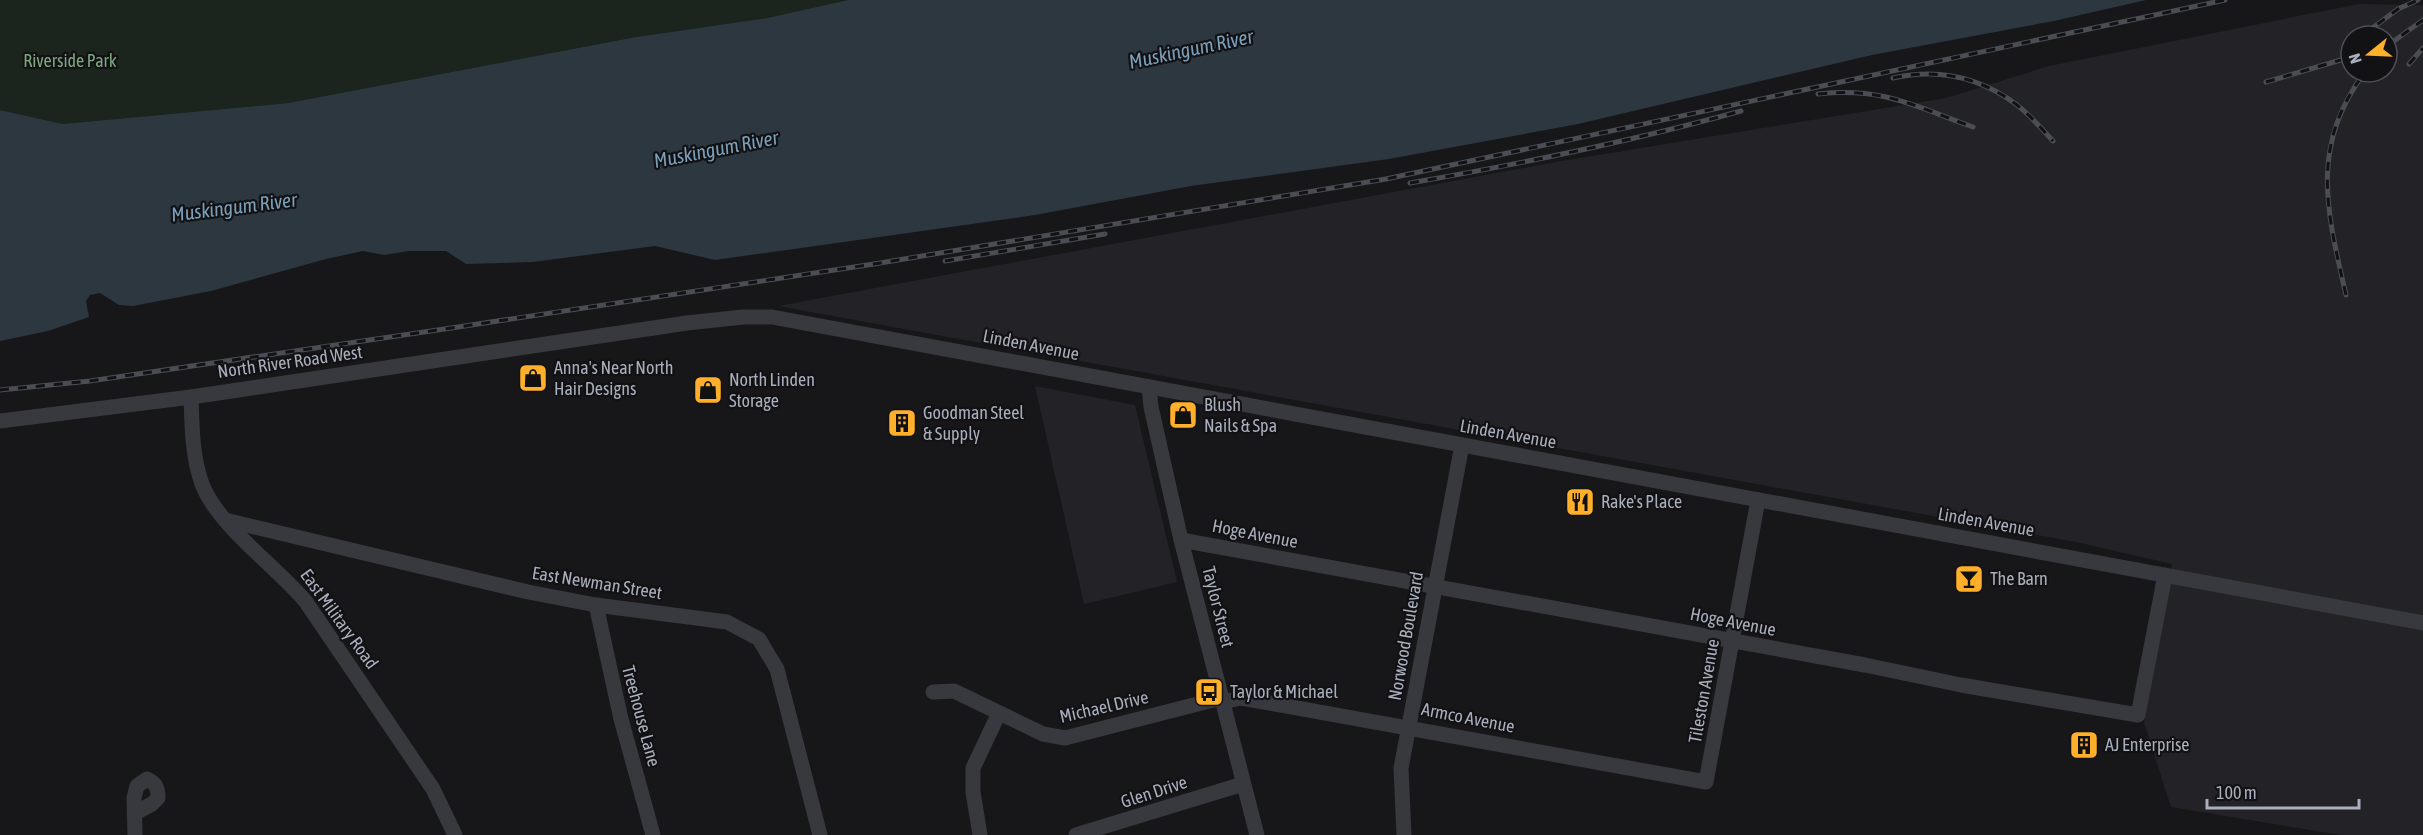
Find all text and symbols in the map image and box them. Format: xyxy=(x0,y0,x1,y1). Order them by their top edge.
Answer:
water label: Muskingum River xyxy=(1127,24,1256,73)
north arrow xyxy=(2339,24,2399,84)
park label: Riverside Park xyxy=(23,50,117,71)
text: N xyxy=(2345,51,2365,66)
water label: Muskingum River xyxy=(652,125,781,172)
water label: Muskingum River xyxy=(170,187,299,226)
street label: Linden Avenue xyxy=(981,325,1081,364)
street label: North River Road West xyxy=(216,341,364,382)
place label: Anna's Near North Hair Designs xyxy=(554,357,673,399)
shop icon: Anna's Near North Hair Designs xyxy=(517,362,549,394)
place label: North Linden Storage xyxy=(729,369,815,411)
shop icon: North Linden Storage xyxy=(692,374,724,406)
place label: Blush Nails & Spa xyxy=(1204,394,1277,436)
shop icon: Blush Nails & Spa xyxy=(1167,399,1199,431)
place label: Goodman Steel & Supply xyxy=(923,402,1024,444)
building icon: Goodman Steel & Supply xyxy=(886,407,918,439)
street label: Linden Avenue xyxy=(1458,415,1558,452)
restaurant icon: Rake's Place xyxy=(1564,486,1596,518)
place label: Rake's Place xyxy=(1601,491,1682,512)
street label: Linden Avenue xyxy=(1936,503,2036,540)
street label: Hoge Avenue xyxy=(1211,515,1300,552)
street label: East Newman Street xyxy=(531,562,664,603)
bar icon: The Barn xyxy=(1953,563,1985,595)
street label: Taylor Street xyxy=(1198,564,1239,650)
street label: East Military Road xyxy=(296,565,383,673)
place label: The Barn xyxy=(1990,568,2048,589)
street label: Norwood Boulevard xyxy=(1384,570,1427,702)
street label: Hoge Avenue xyxy=(1689,603,1778,640)
street label: Tileston Avenue xyxy=(1684,637,1723,745)
street label: Treehouse Lane xyxy=(618,663,665,769)
bus stop icon: Taylor & Michael xyxy=(1193,676,1225,708)
place label: Taylor & Michael xyxy=(1230,681,1338,702)
street label: Michael Drive xyxy=(1058,686,1150,727)
street label: Armco Avenue xyxy=(1420,698,1516,737)
building icon: AJ Enterprise xyxy=(2068,729,2100,761)
place label: AJ Enterprise xyxy=(2105,734,2189,755)
street label: Glen Drive xyxy=(1118,771,1190,812)
scale bar xyxy=(2207,772,2358,810)
text: 100 m xyxy=(2216,782,2257,803)

